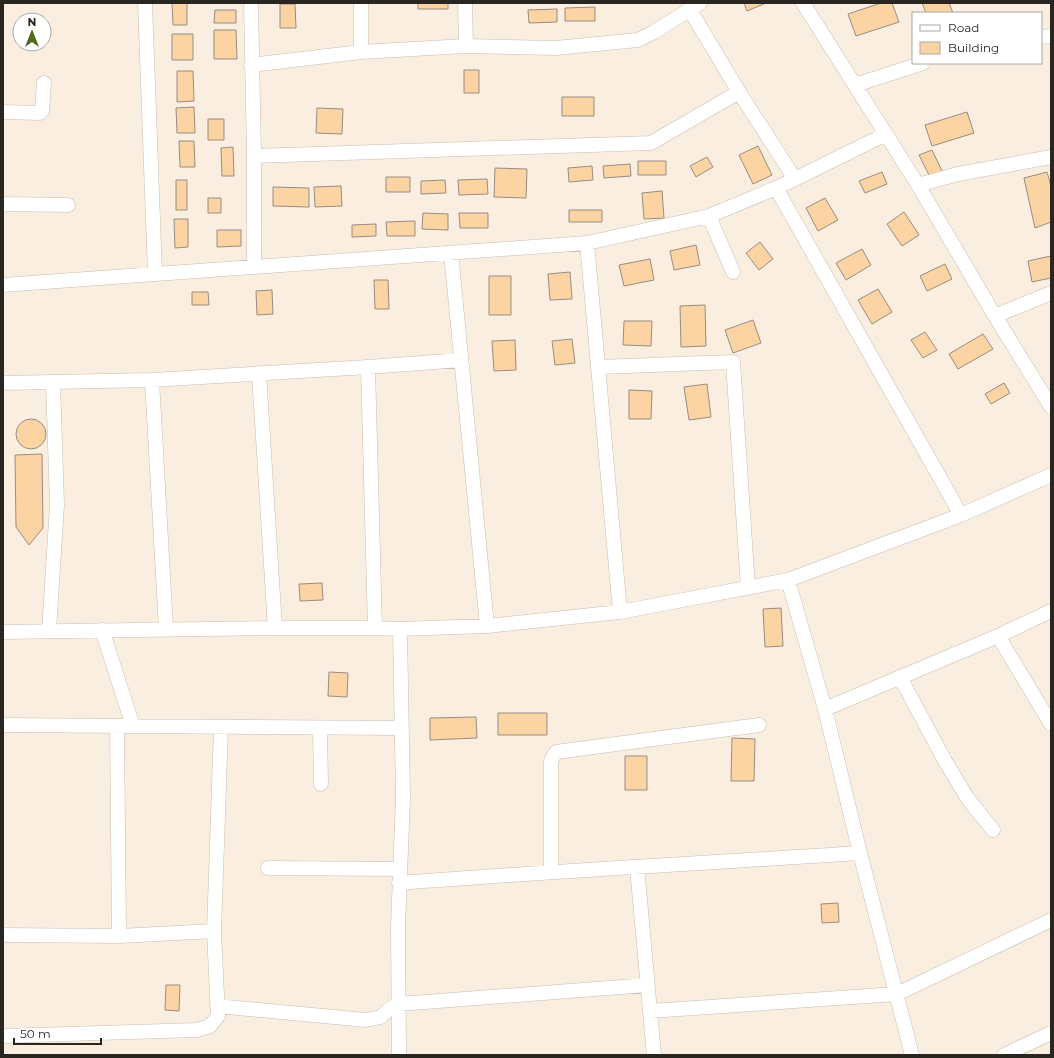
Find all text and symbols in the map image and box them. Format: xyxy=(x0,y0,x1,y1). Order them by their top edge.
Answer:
north arrow xyxy=(12,12,52,52)
legend xyxy=(912,12,1042,64)
text: N xyxy=(28,15,36,29)
text: Road xyxy=(948,20,979,35)
text: Building xyxy=(948,40,999,55)
scale bar xyxy=(14,1020,101,1046)
text: 50 m xyxy=(20,1026,51,1041)

